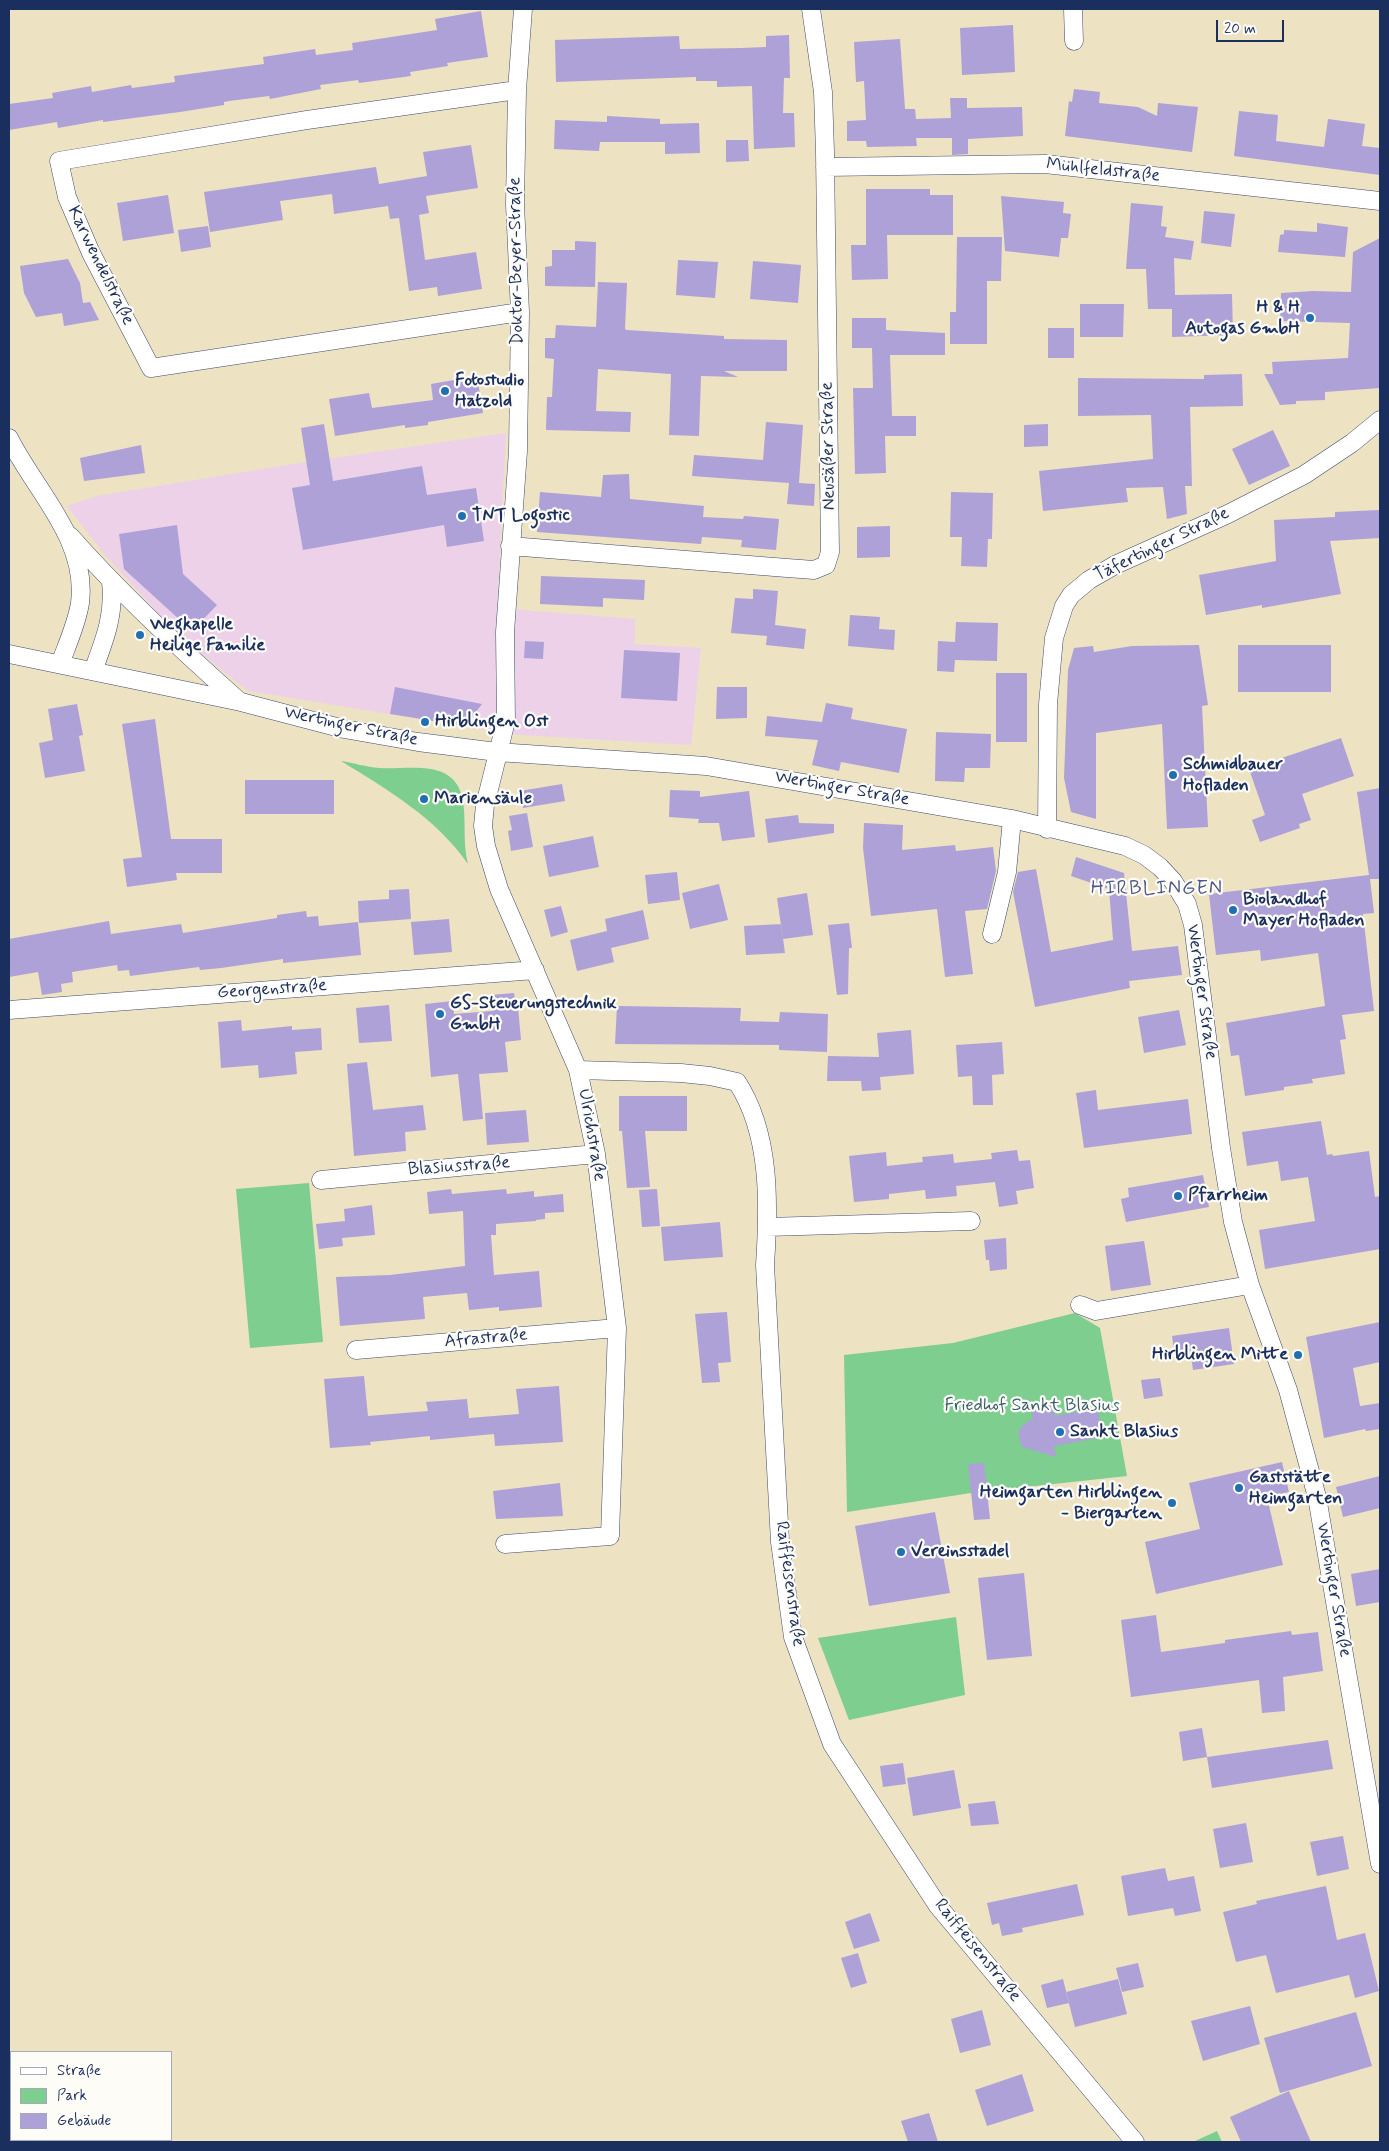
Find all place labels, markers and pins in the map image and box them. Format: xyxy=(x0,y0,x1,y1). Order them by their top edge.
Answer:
place label: H & H Autogas GmbH xyxy=(1185,297,1300,340)
marker: H & H Autogas GmbH xyxy=(1304,312,1316,324)
place label: Fotostudio Hatzold xyxy=(455,370,524,412)
marker: Fotostudio Hatzold xyxy=(439,385,451,397)
place label: TNT Logostic xyxy=(472,505,570,527)
marker: TNT Logostic xyxy=(456,510,468,522)
place label: Wegkapelle Heilige Familie xyxy=(150,614,265,656)
marker: Wegkapelle Heilige Familie xyxy=(134,629,146,641)
place label: Hirblingen Ost xyxy=(435,711,548,733)
marker: Hirblingen Ost xyxy=(419,716,431,728)
place label: Schmidbauer Hofladen xyxy=(1183,754,1283,796)
marker: Schmidbauer Hofladen xyxy=(1167,769,1179,781)
place label: Mariensäule xyxy=(434,788,532,810)
marker: Mariensäule xyxy=(418,793,430,805)
place label: Biolandhof Mayer Hofladen xyxy=(1243,889,1365,932)
marker: Biolandhof Mayer Hofladen xyxy=(1227,904,1239,916)
place label: GS-Steuerungstechnik GmbH xyxy=(450,993,617,1036)
marker: GS-Steuerungstechnik GmbH xyxy=(434,1008,446,1020)
place label: Pfarrheim xyxy=(1188,1185,1268,1207)
marker: Pfarrheim xyxy=(1172,1190,1184,1202)
place label: Hirblingen Mitte xyxy=(1152,1344,1288,1366)
marker: Hirblingen Mitte xyxy=(1292,1349,1304,1361)
place label: Sankt Blasius xyxy=(1070,1421,1178,1443)
marker: Sankt Blasius xyxy=(1054,1426,1066,1438)
place label: Gaststätte Heimgarten xyxy=(1249,1467,1342,1510)
place label: Heimgarten Hirblingen - Biergarten xyxy=(980,1482,1162,1525)
marker: Gaststätte Heimgarten xyxy=(1233,1482,1245,1494)
marker: Heimgarten Hirblingen - Biergarten xyxy=(1166,1497,1178,1509)
place label: Vereinsstadel xyxy=(911,1541,1009,1563)
marker: Vereinsstadel xyxy=(895,1546,907,1558)

